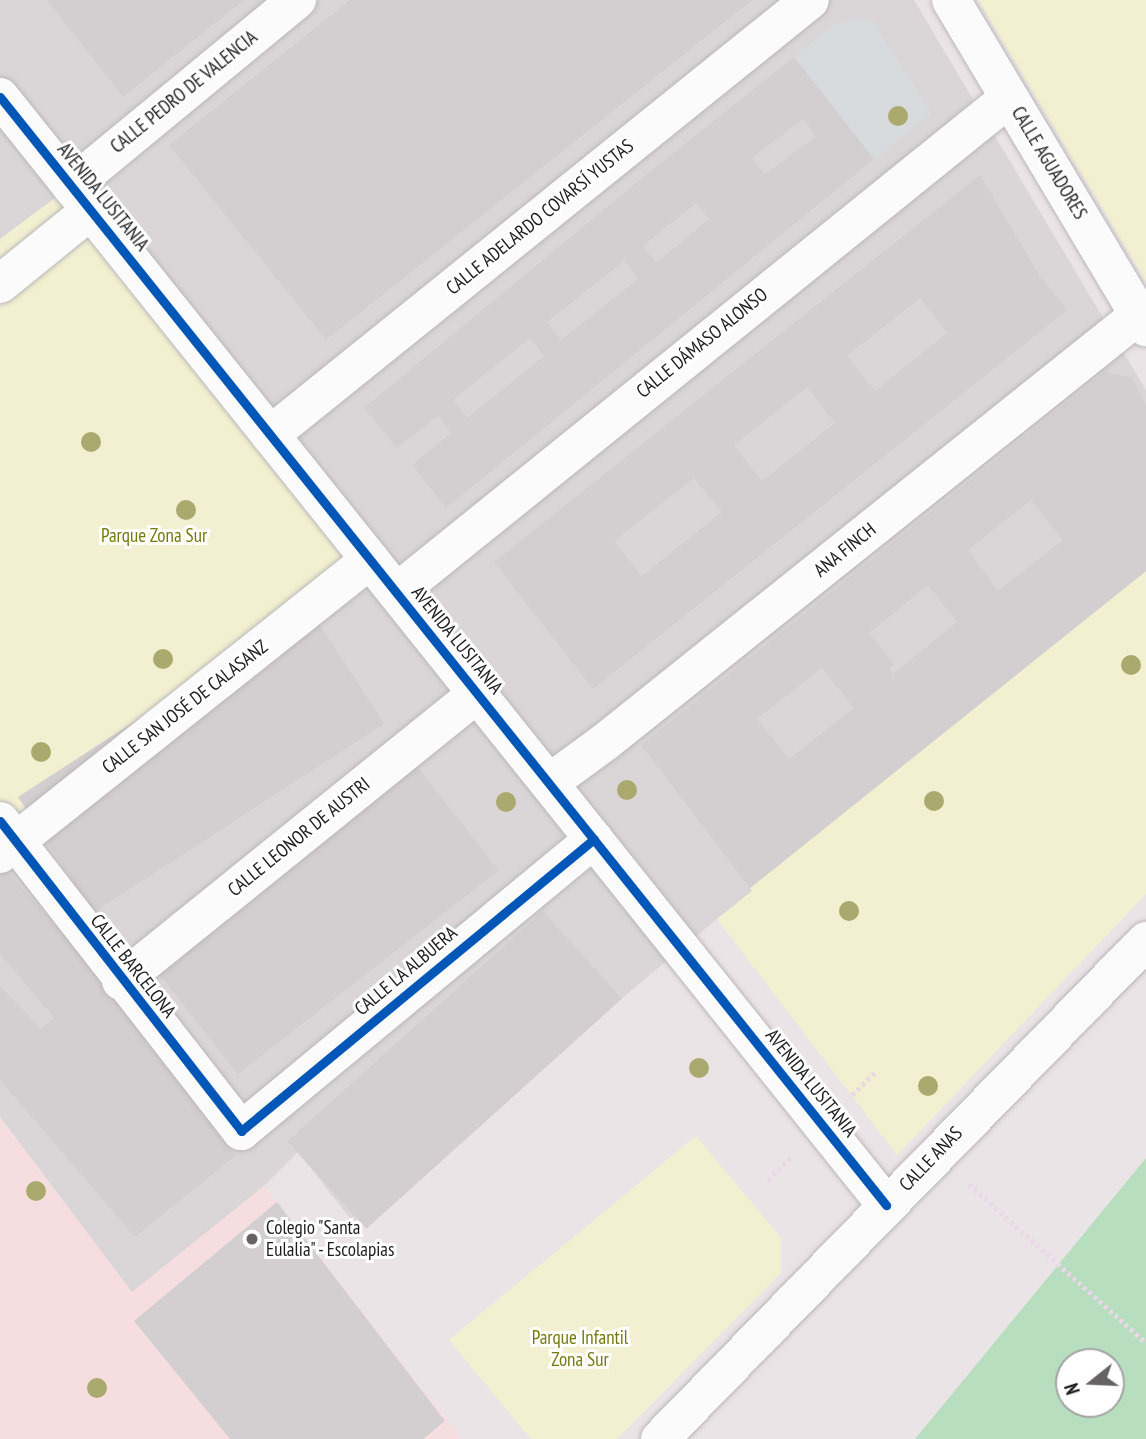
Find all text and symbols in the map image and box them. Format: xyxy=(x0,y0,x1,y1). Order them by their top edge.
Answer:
street label: CALLE PEDRO DE VALENCIA xyxy=(106,26,262,158)
street label: CALLE AGUADORES xyxy=(1006,102,1092,224)
street label: CALLE ADELARDO COVARSÍ YUSTAS xyxy=(441,134,639,300)
street label: AVENIDA LUSITANIA xyxy=(52,138,154,256)
street label: CALLE DÁMASO ALONSO xyxy=(632,283,772,403)
street label: ANA FINCH xyxy=(809,518,881,582)
park label: Parque Zona Sur xyxy=(101,525,207,547)
street label: AVENIDA LUSITANIA xyxy=(406,581,508,699)
street label: CALLE SAN JOSÉ DE CALASANZ xyxy=(98,635,272,779)
street label: CALLE LEONOR DE AUSTRI xyxy=(223,773,375,901)
street label: CALLE BARCELONA xyxy=(86,910,180,1022)
street label: CALLE LA ALBUERA xyxy=(350,921,462,1021)
street label: AVENIDA LUSITANIA xyxy=(760,1024,862,1142)
street label: CALLE ANAS xyxy=(894,1122,968,1196)
place label: Colegio "Santa Eulalia" - Escolapias xyxy=(266,1217,397,1261)
marker: Colegio "Santa Eulalia" - Escolapias xyxy=(244,1231,260,1247)
park label: Parque Infantil Zona Sur xyxy=(532,1327,628,1371)
north arrow xyxy=(1055,1348,1125,1418)
text: N xyxy=(1059,1380,1085,1397)

